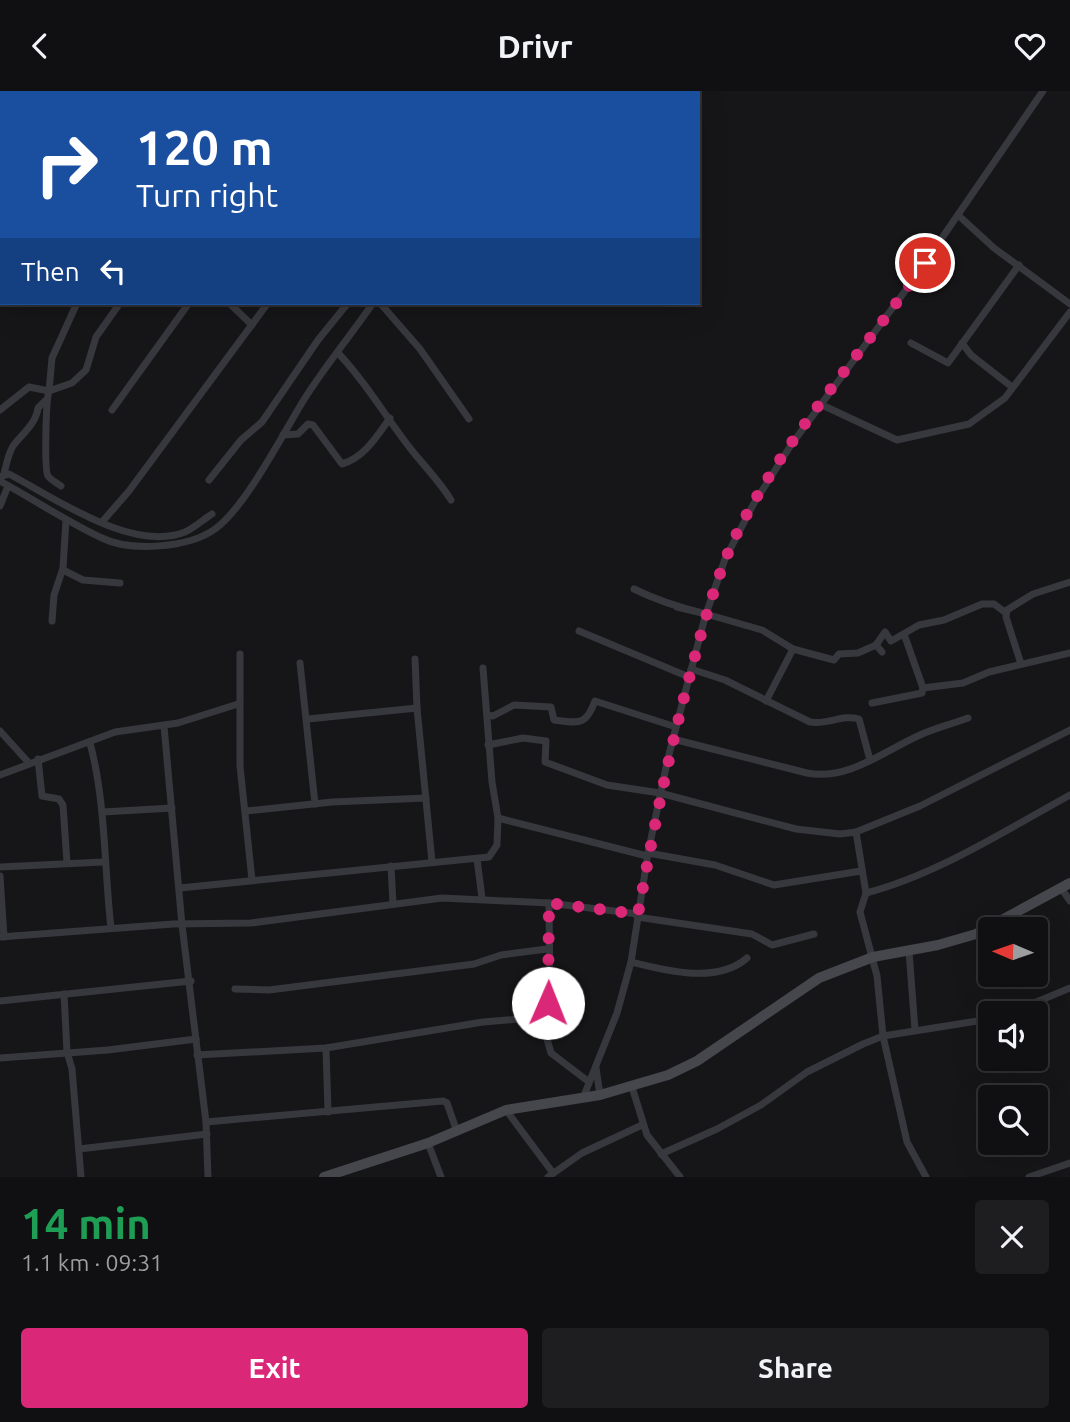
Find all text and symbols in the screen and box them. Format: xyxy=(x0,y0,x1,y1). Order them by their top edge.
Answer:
icon: back xyxy=(21,27,59,65)
icon: heart xyxy=(1011,27,1049,65)
text: Drivr xyxy=(497,28,573,64)
icon: right xyxy=(21,119,112,210)
text: 120 m xyxy=(136,119,273,174)
text: Turn right xyxy=(136,177,278,213)
pin xyxy=(895,233,955,293)
icon: arrive xyxy=(906,244,944,282)
icon: left xyxy=(94,252,132,290)
text: Then xyxy=(21,257,80,286)
north arrow xyxy=(978,917,1048,987)
map controls xyxy=(978,917,1048,1155)
position arrow xyxy=(511,966,585,1040)
button: sound xyxy=(978,1001,1048,1071)
button: search xyxy=(978,1085,1048,1155)
text: 14 min xyxy=(21,1200,151,1247)
button: close xyxy=(975,1200,1049,1274)
text: 1.1 km · 09:31 xyxy=(21,1250,163,1275)
button: Exit xyxy=(21,1328,528,1408)
button: Share xyxy=(542,1328,1049,1408)

